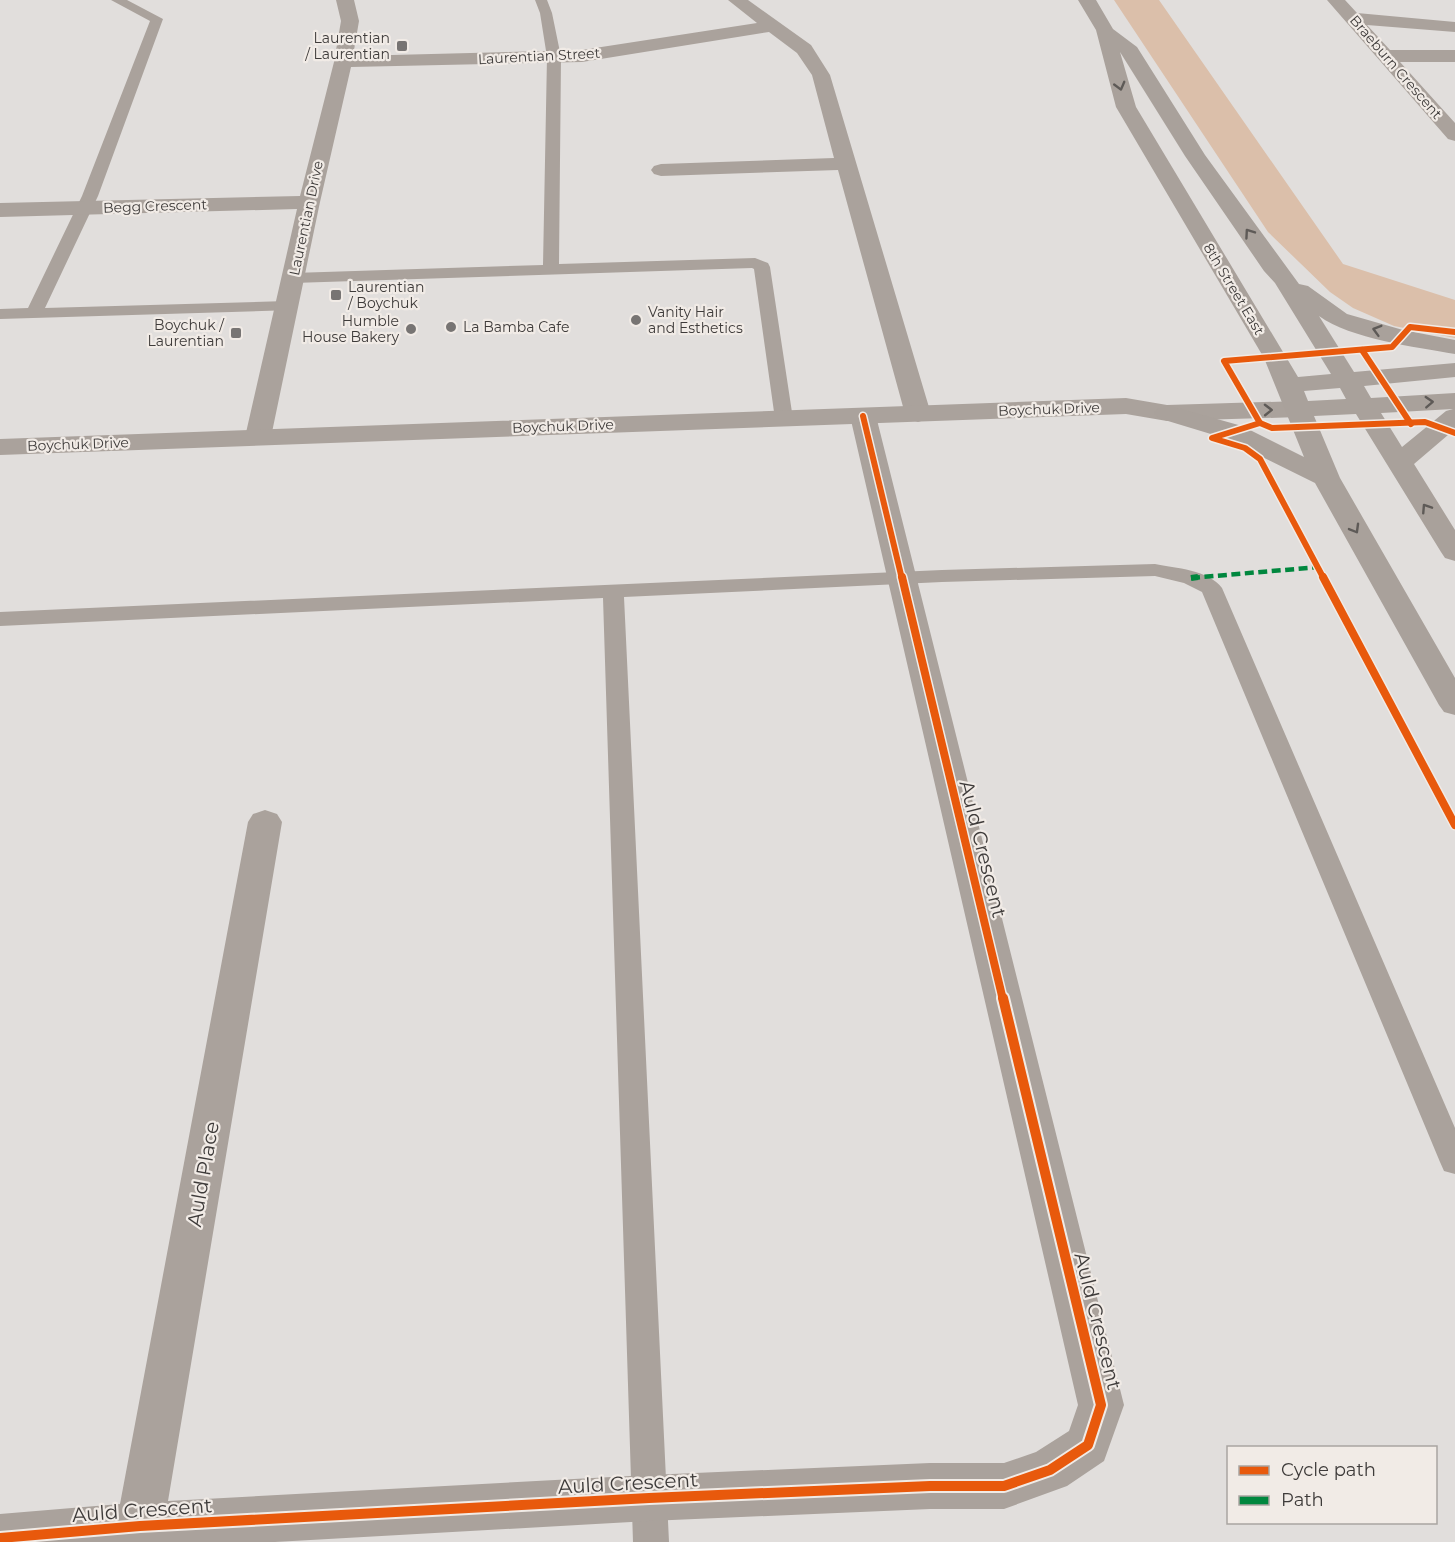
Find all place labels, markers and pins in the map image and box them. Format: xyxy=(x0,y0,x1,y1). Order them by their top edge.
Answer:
place label: Laurentian / Laurentian xyxy=(304,29,390,63)
marker: Laurentian / Laurentian xyxy=(395,39,409,53)
place label: Laurentian / Boychuk xyxy=(347,278,424,312)
marker: Laurentian / Boychuk xyxy=(329,288,343,302)
place label: Vanity Hair and Esthetics xyxy=(648,303,743,337)
place label: Humble House Bakery xyxy=(302,312,399,346)
marker: Vanity Hair and Esthetics xyxy=(629,313,643,327)
place label: Boychuk / Laurentian xyxy=(148,316,225,350)
place label: La Bamba Cafe xyxy=(463,318,569,336)
marker: La Bamba Cafe xyxy=(444,320,458,334)
marker: Humble House Bakery xyxy=(404,322,418,336)
marker: Boychuk / Laurentian xyxy=(229,326,243,340)

